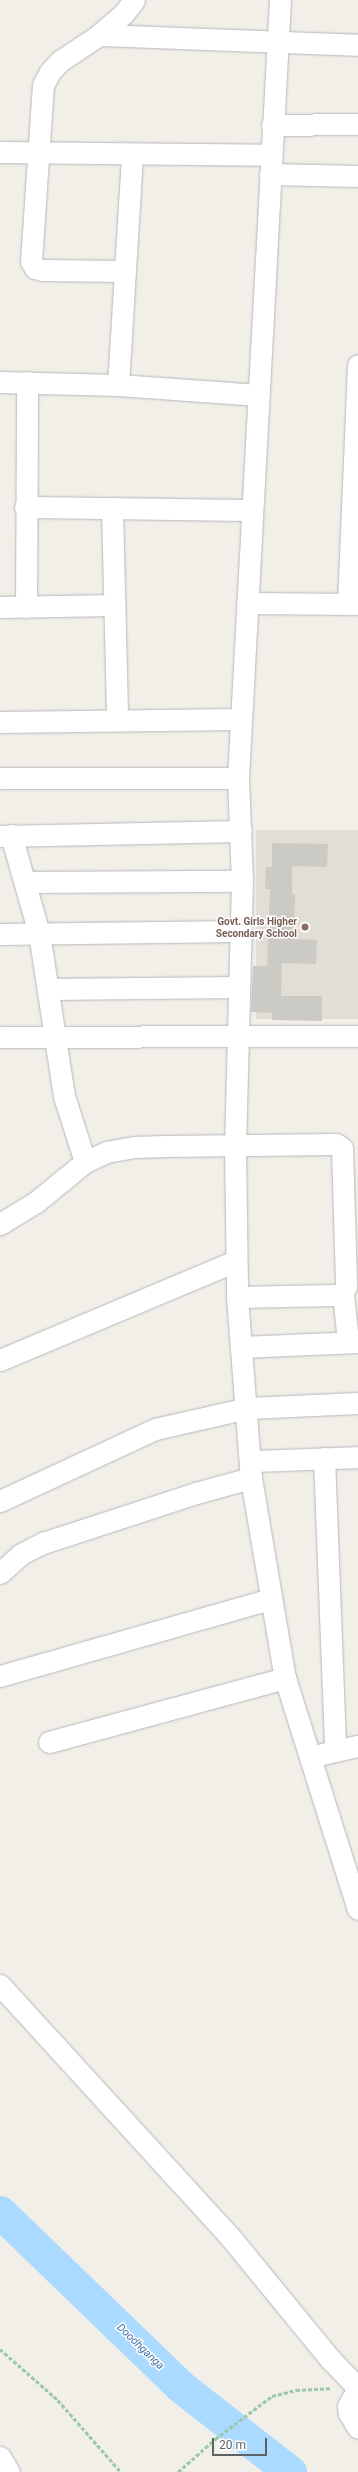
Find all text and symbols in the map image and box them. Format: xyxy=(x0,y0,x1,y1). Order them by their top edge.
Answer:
place label: Govt. Girls Higher Secondary School xyxy=(216,915,297,938)
marker: Govt. Girls Higher Secondary School xyxy=(300,922,310,932)
water label: Doodhganga xyxy=(114,2321,166,2373)
scale bar xyxy=(214,2430,269,2456)
text: 20 m xyxy=(219,2438,246,2452)

